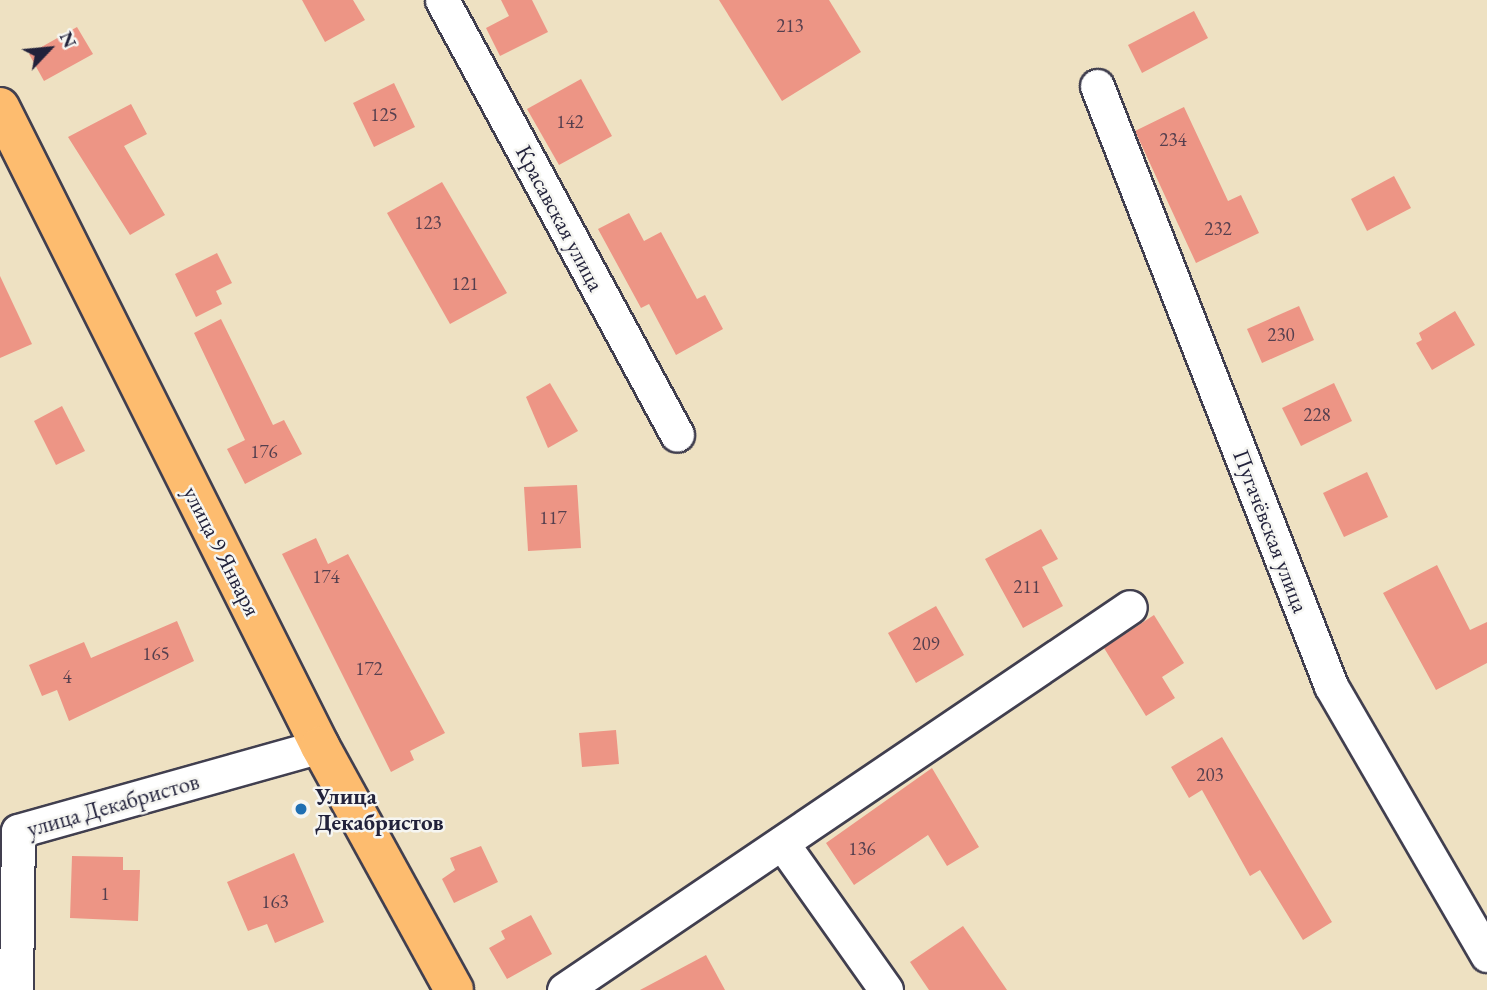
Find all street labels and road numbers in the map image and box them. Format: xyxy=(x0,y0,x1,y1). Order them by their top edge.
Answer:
street label: Красавская улица xyxy=(510,140,610,296)
street label: Пугачёвская улица xyxy=(1227,446,1315,616)
street label: улица 9 Января xyxy=(177,481,267,621)
street label: улица Декабристов xyxy=(24,767,202,843)

